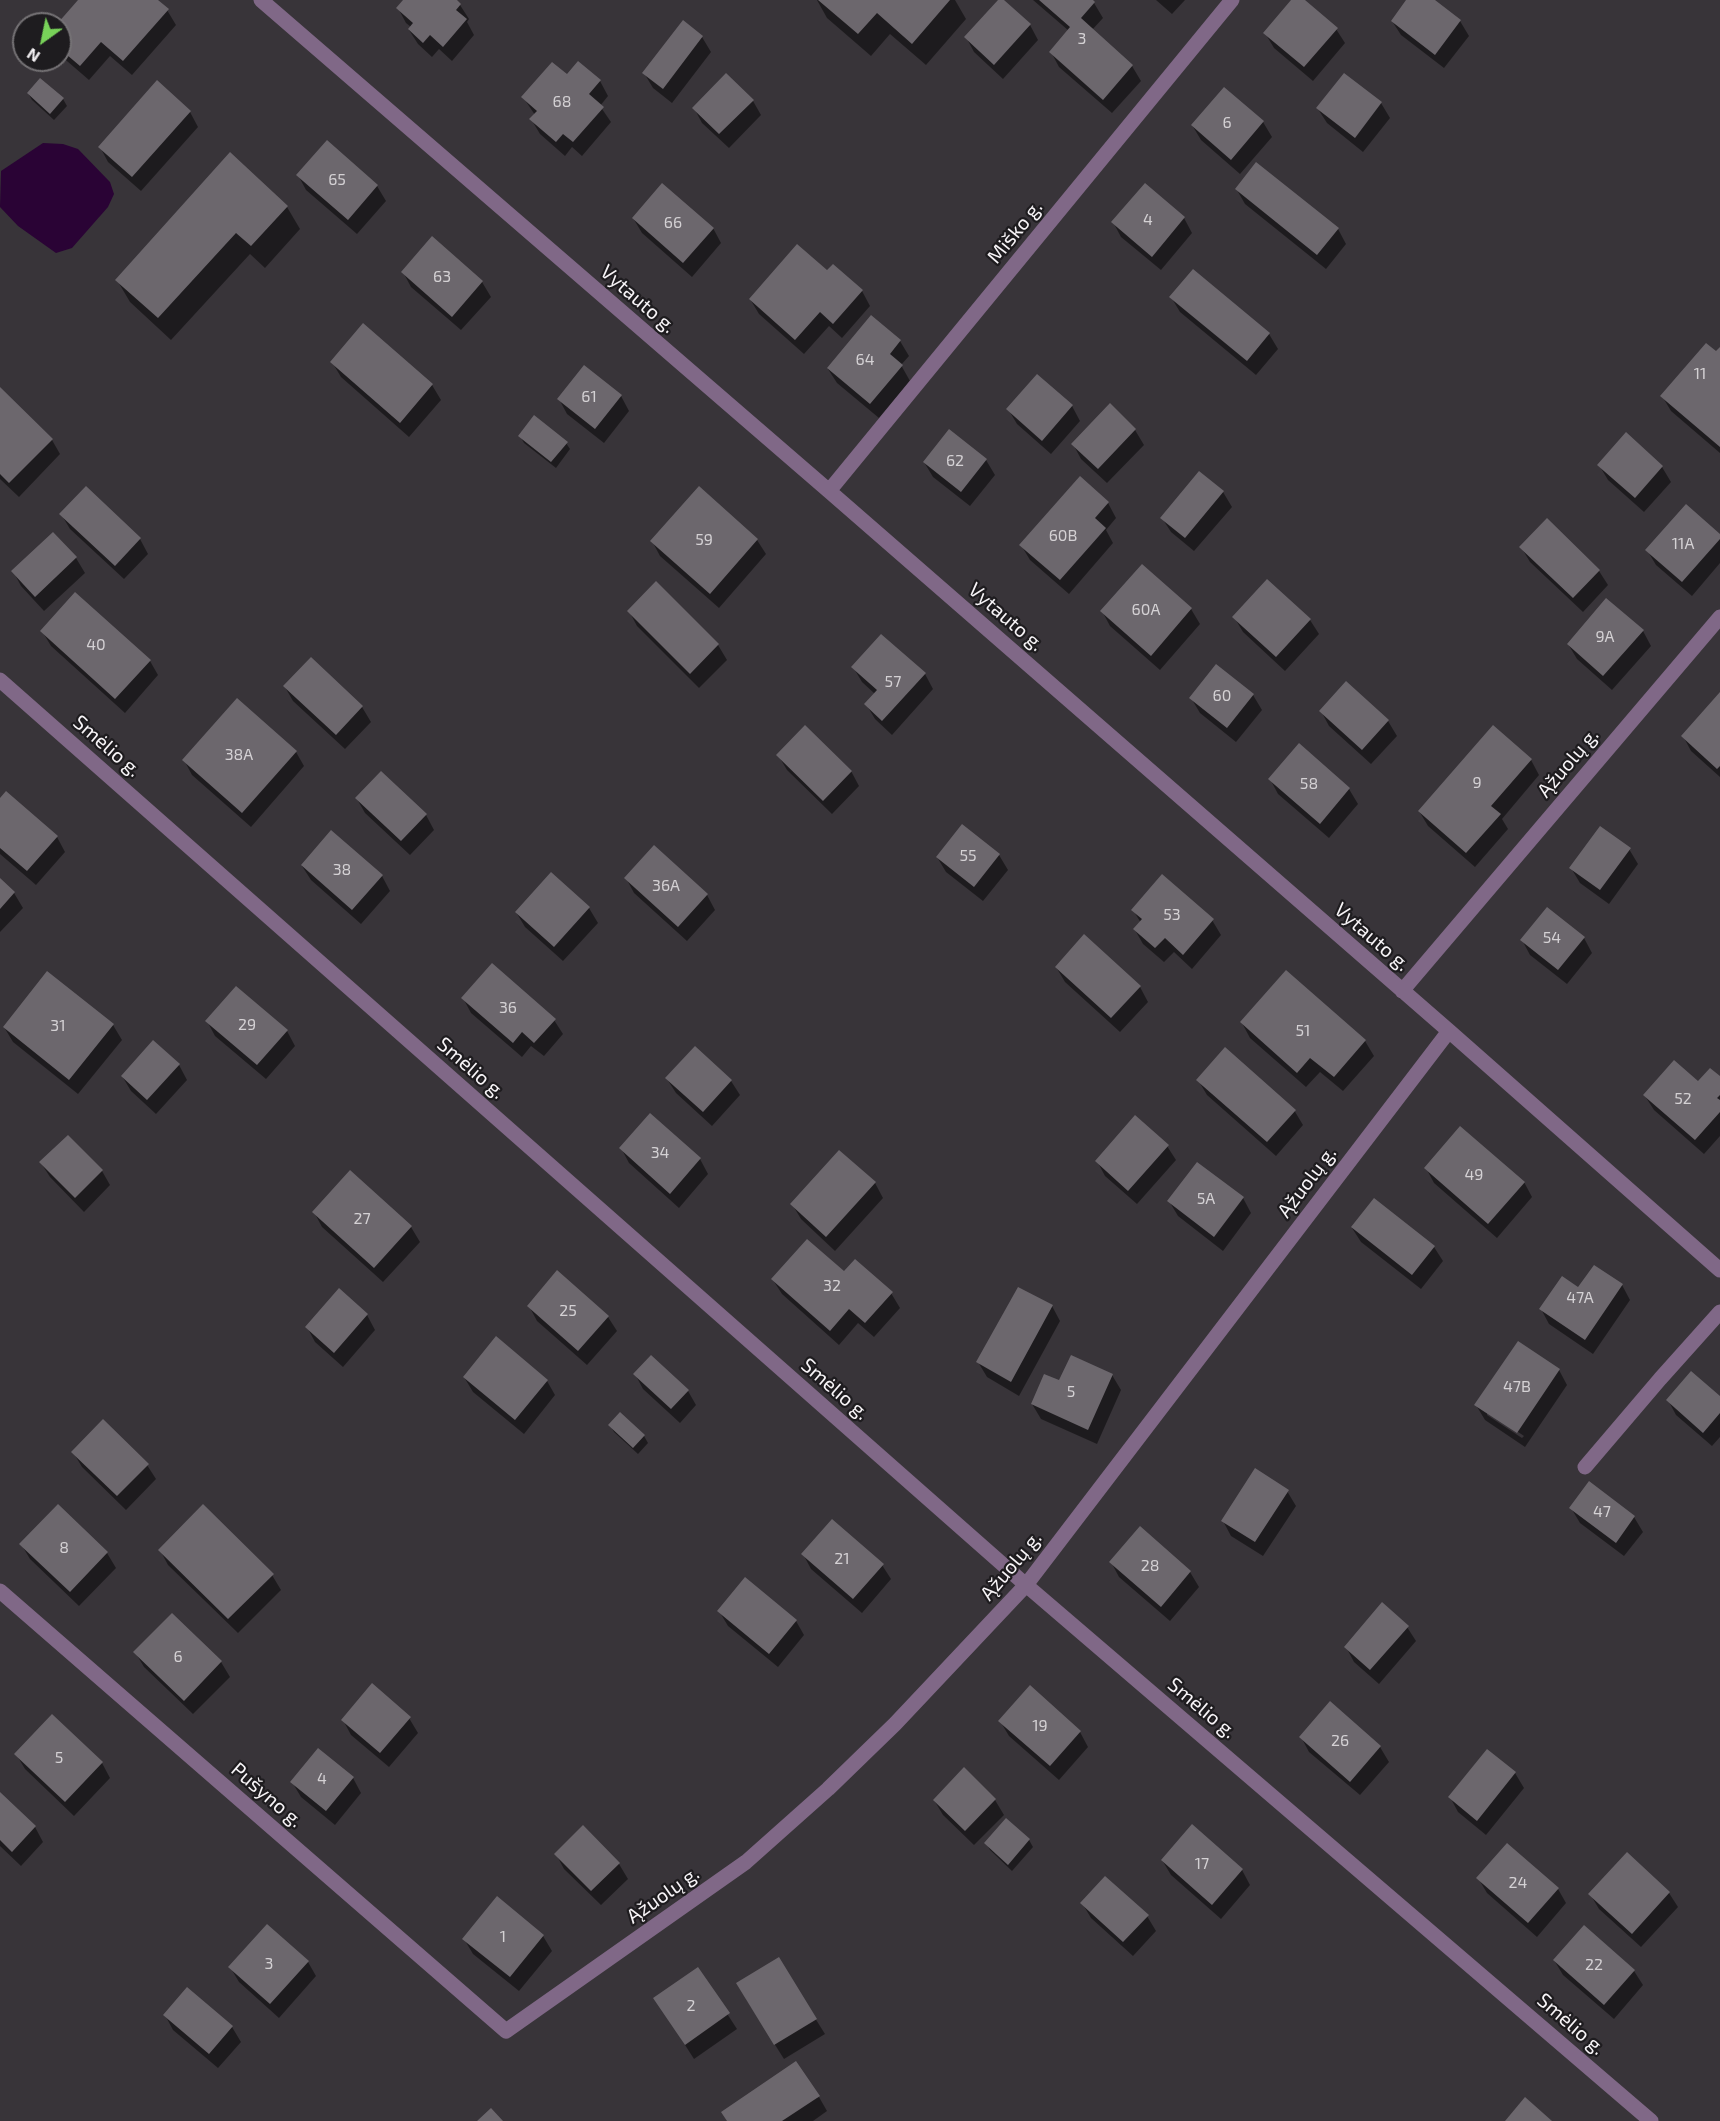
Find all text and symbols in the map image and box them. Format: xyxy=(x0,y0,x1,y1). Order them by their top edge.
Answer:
north arrow xyxy=(12,12,72,72)
house number: 3 xyxy=(1078,29,1086,49)
text: N xyxy=(23,45,43,67)
house number: 68 xyxy=(553,92,571,112)
house number: 6 xyxy=(1222,113,1232,133)
house number: 65 xyxy=(328,170,346,190)
street label: Miško g. xyxy=(982,196,1048,268)
house number: 4 xyxy=(1143,210,1153,230)
house number: 66 xyxy=(664,213,682,233)
street label: Vytauto g. xyxy=(595,260,681,338)
house number: 63 xyxy=(433,267,451,287)
house number: 64 xyxy=(856,350,874,370)
house number: 11 xyxy=(1694,364,1706,384)
house number: 61 xyxy=(581,387,597,407)
house number: 62 xyxy=(946,451,964,471)
house number: 60B xyxy=(1049,526,1077,546)
house number: 59 xyxy=(695,530,713,550)
house number: 11A xyxy=(1672,534,1694,554)
street label: Vytauto g. xyxy=(963,578,1049,656)
house number: 60A xyxy=(1132,600,1160,620)
house number: 9A xyxy=(1595,627,1615,647)
house number: 40 xyxy=(86,635,106,655)
house number: 57 xyxy=(885,672,901,692)
house number: 60 xyxy=(1213,686,1231,706)
street label: Smėlio g. xyxy=(68,710,146,782)
street label: Ąžuolų g. xyxy=(1532,724,1604,802)
house number: 38A xyxy=(225,745,253,765)
house number: 9 xyxy=(1472,773,1482,793)
house number: 58 xyxy=(1300,774,1318,794)
house number: 55 xyxy=(959,846,977,866)
house number: 38 xyxy=(333,860,351,880)
house number: 36A xyxy=(652,876,680,896)
street label: Vytauto g. xyxy=(1329,898,1415,976)
house number: 53 xyxy=(1163,905,1181,925)
house number: 54 xyxy=(1543,928,1561,948)
house number: 36 xyxy=(499,998,517,1018)
house number: 29 xyxy=(238,1015,256,1035)
house number: 31 xyxy=(50,1016,66,1036)
house number: 51 xyxy=(1296,1021,1310,1041)
street label: Smėlio g. xyxy=(432,1032,510,1104)
house number: 52 xyxy=(1674,1089,1692,1109)
street label: Ąžuolų g. xyxy=(1272,1142,1342,1222)
house number: 34 xyxy=(651,1143,669,1163)
house number: 49 xyxy=(1465,1165,1483,1185)
house number: 5A xyxy=(1197,1189,1215,1209)
house number: 27 xyxy=(353,1209,371,1229)
house number: 32 xyxy=(823,1276,841,1296)
house number: 47A xyxy=(1566,1288,1594,1308)
house number: 25 xyxy=(559,1301,577,1321)
street label: Smėlio g. xyxy=(796,1353,874,1425)
house number: 47B xyxy=(1503,1377,1531,1397)
house number: 5 xyxy=(1067,1382,1075,1402)
house number: 47 xyxy=(1593,1502,1611,1522)
street label: Ąžuolų g. xyxy=(975,1527,1047,1605)
house number: 8 xyxy=(59,1538,69,1558)
house number: 21 xyxy=(834,1549,850,1569)
house number: 28 xyxy=(1141,1556,1159,1576)
house number: 6 xyxy=(173,1647,183,1667)
street label: Smėlio g. xyxy=(1163,1672,1241,1744)
house number: 19 xyxy=(1032,1716,1048,1736)
house number: 26 xyxy=(1331,1731,1349,1751)
house number: 5 xyxy=(55,1748,63,1768)
street label: Pušyno g. xyxy=(226,1757,308,1833)
house number: 4 xyxy=(317,1769,327,1789)
house number: 17 xyxy=(1195,1854,1209,1874)
street label: Ąžuolų g. xyxy=(622,1861,704,1929)
house number: 24 xyxy=(1509,1873,1527,1893)
house number: 1 xyxy=(500,1927,506,1947)
house number: 3 xyxy=(265,1954,273,1974)
house number: 22 xyxy=(1585,1955,1603,1975)
street label: Smėlio g. xyxy=(1532,1988,1610,2060)
house number: 2 xyxy=(687,1996,695,2016)

